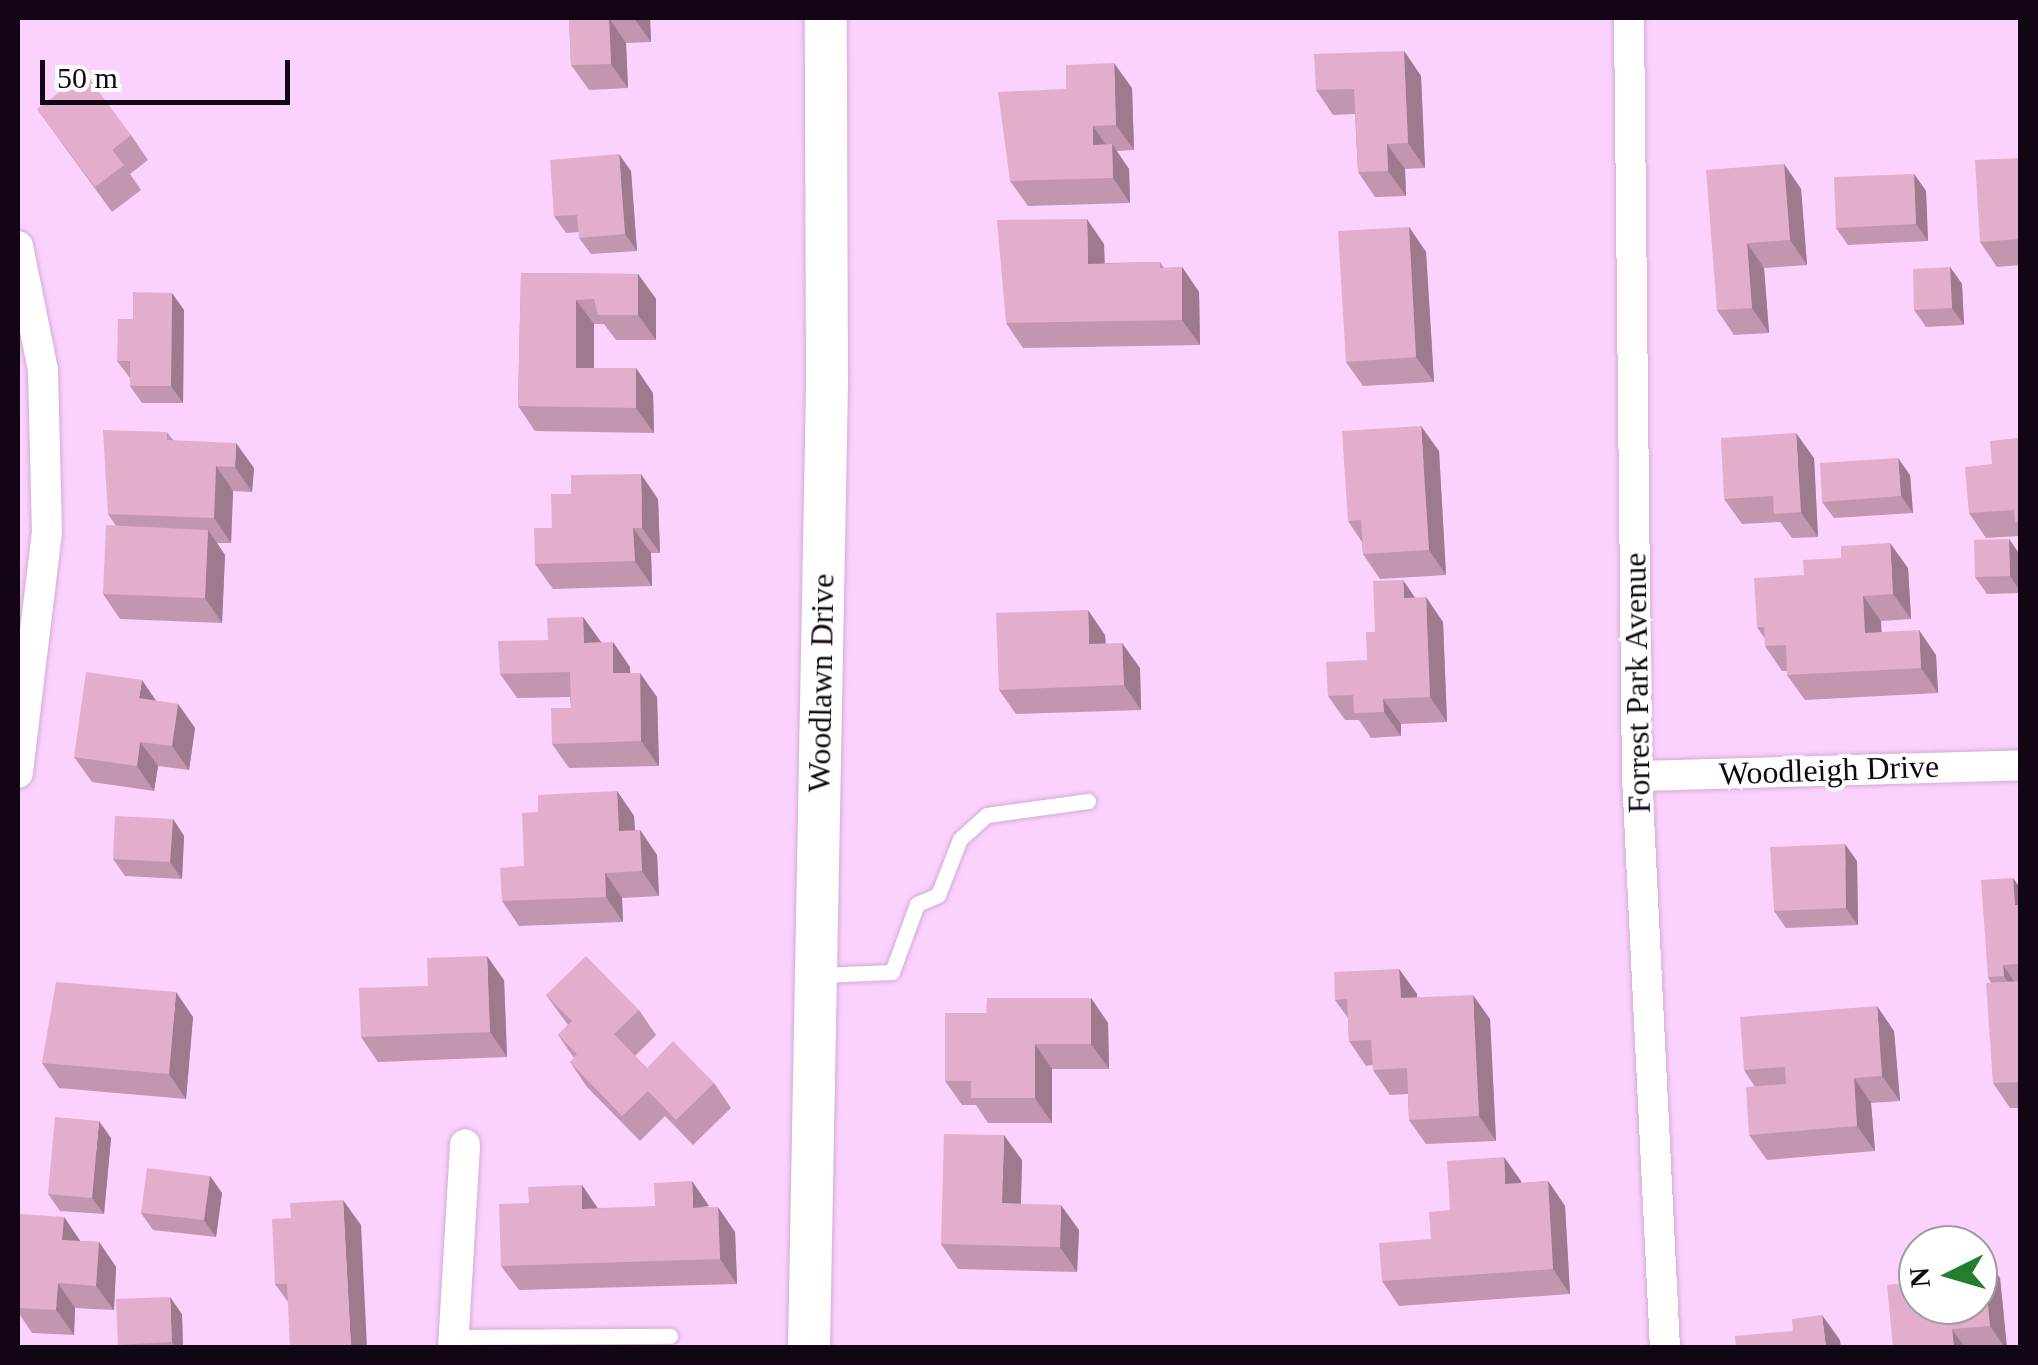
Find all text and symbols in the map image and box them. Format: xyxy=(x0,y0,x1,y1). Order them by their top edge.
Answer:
scale bar xyxy=(45,40,295,102)
text: 50 m xyxy=(57,61,118,94)
street label: Forrest Park Avenue xyxy=(1616,551,1658,815)
street label: Woodlawn Drive xyxy=(800,573,842,793)
street label: Woodleigh Drive xyxy=(1718,747,1940,793)
north arrow xyxy=(1898,1225,1998,1325)
text: N xyxy=(1903,1266,1936,1289)

